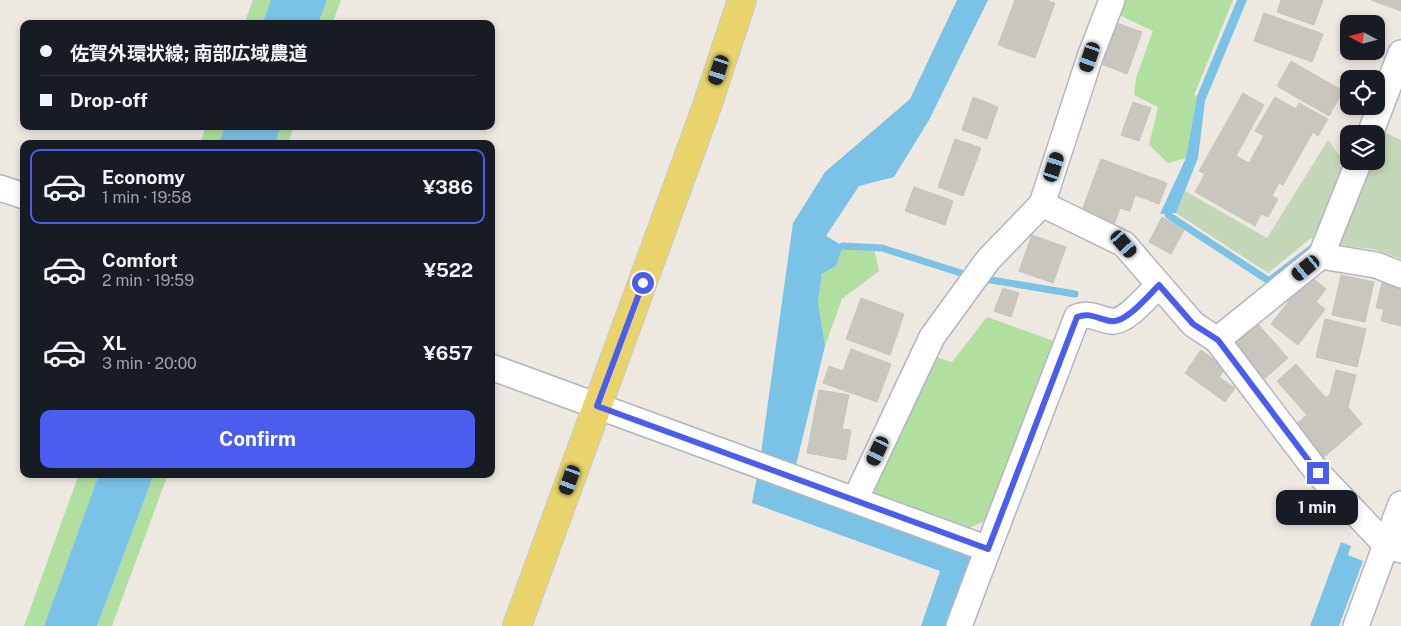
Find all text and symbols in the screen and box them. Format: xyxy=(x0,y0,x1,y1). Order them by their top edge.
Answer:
north arrow xyxy=(1340,15,1385,60)
map controls xyxy=(1340,15,1385,170)
car xyxy=(1078,40,1101,74)
text: 佐賀外環状線; 南部広域農道 xyxy=(70,42,308,64)
car xyxy=(707,53,730,87)
button: locate xyxy=(1340,70,1385,115)
text: Drop-off xyxy=(70,89,147,111)
button: layers xyxy=(1340,125,1385,170)
car xyxy=(1042,150,1065,184)
icon: car xyxy=(42,164,87,209)
text: Economy xyxy=(102,166,185,188)
text: ¥386 xyxy=(423,176,473,198)
text: 1 min · 19:58 xyxy=(102,188,192,207)
car xyxy=(1108,228,1139,260)
icon: car xyxy=(42,247,87,292)
text: Comfort xyxy=(102,249,178,271)
car xyxy=(1289,253,1322,283)
text: ¥522 xyxy=(424,259,473,281)
text: 2 min · 19:59 xyxy=(102,271,194,290)
route start xyxy=(632,272,654,294)
icon: car xyxy=(42,330,87,375)
text: XL xyxy=(102,332,127,354)
text: ¥657 xyxy=(423,342,473,364)
text: 3 min · 20:00 xyxy=(102,354,197,373)
button: Confirm xyxy=(40,410,475,468)
car xyxy=(864,434,891,468)
route end xyxy=(1307,462,1329,484)
car xyxy=(557,463,582,497)
callout: 1 min xyxy=(1277,490,1359,526)
text: 1 min xyxy=(1298,498,1336,517)

